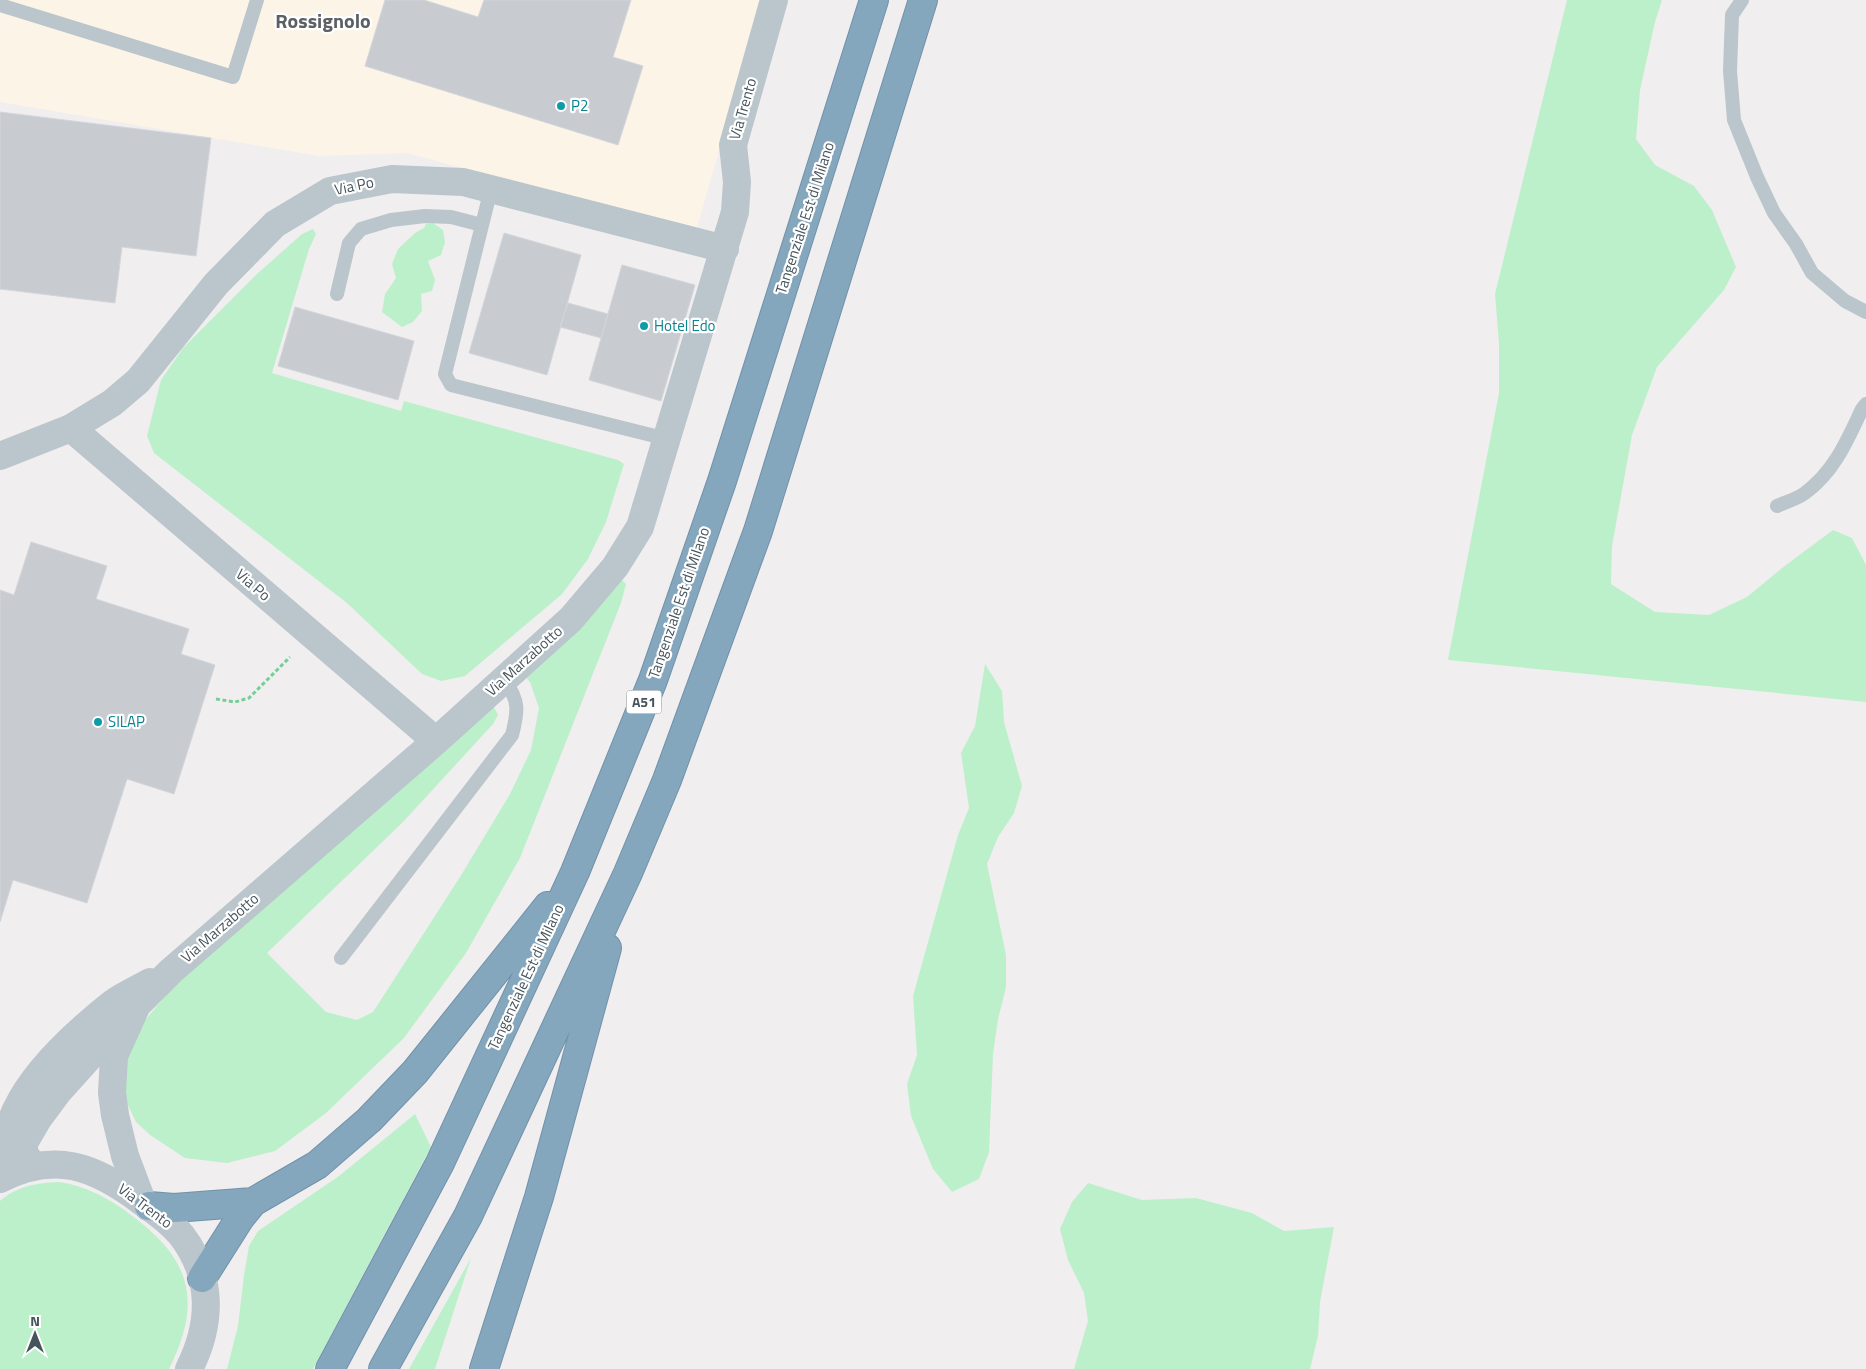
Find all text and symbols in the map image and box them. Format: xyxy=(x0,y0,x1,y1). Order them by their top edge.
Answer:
district label: Rossignolo xyxy=(275,5,371,36)
street label: Via Trento xyxy=(723,75,762,142)
place label: P2 xyxy=(571,94,588,117)
marker: P2 xyxy=(555,100,567,112)
street label: Tangenziale Est di Milano xyxy=(769,139,840,297)
street label: Via Po xyxy=(332,170,376,201)
place label: Hotel Edo xyxy=(654,314,716,337)
marker: Hotel Edo xyxy=(638,320,650,332)
street label: Tangenziale Est di Milano xyxy=(642,524,715,682)
street label: Via Po xyxy=(231,563,276,606)
street label: Via Marzabotto xyxy=(480,620,567,702)
road number: A51 xyxy=(626,690,662,714)
place label: SILAP xyxy=(108,710,145,733)
marker: SILAP xyxy=(92,716,104,728)
street label: Via Marzabotto xyxy=(176,887,264,968)
street label: Tangenziale Est di Milano xyxy=(482,900,570,1054)
street label: Via Trento xyxy=(113,1177,178,1234)
north arrow xyxy=(10,1309,60,1359)
text: N xyxy=(30,1310,40,1331)

